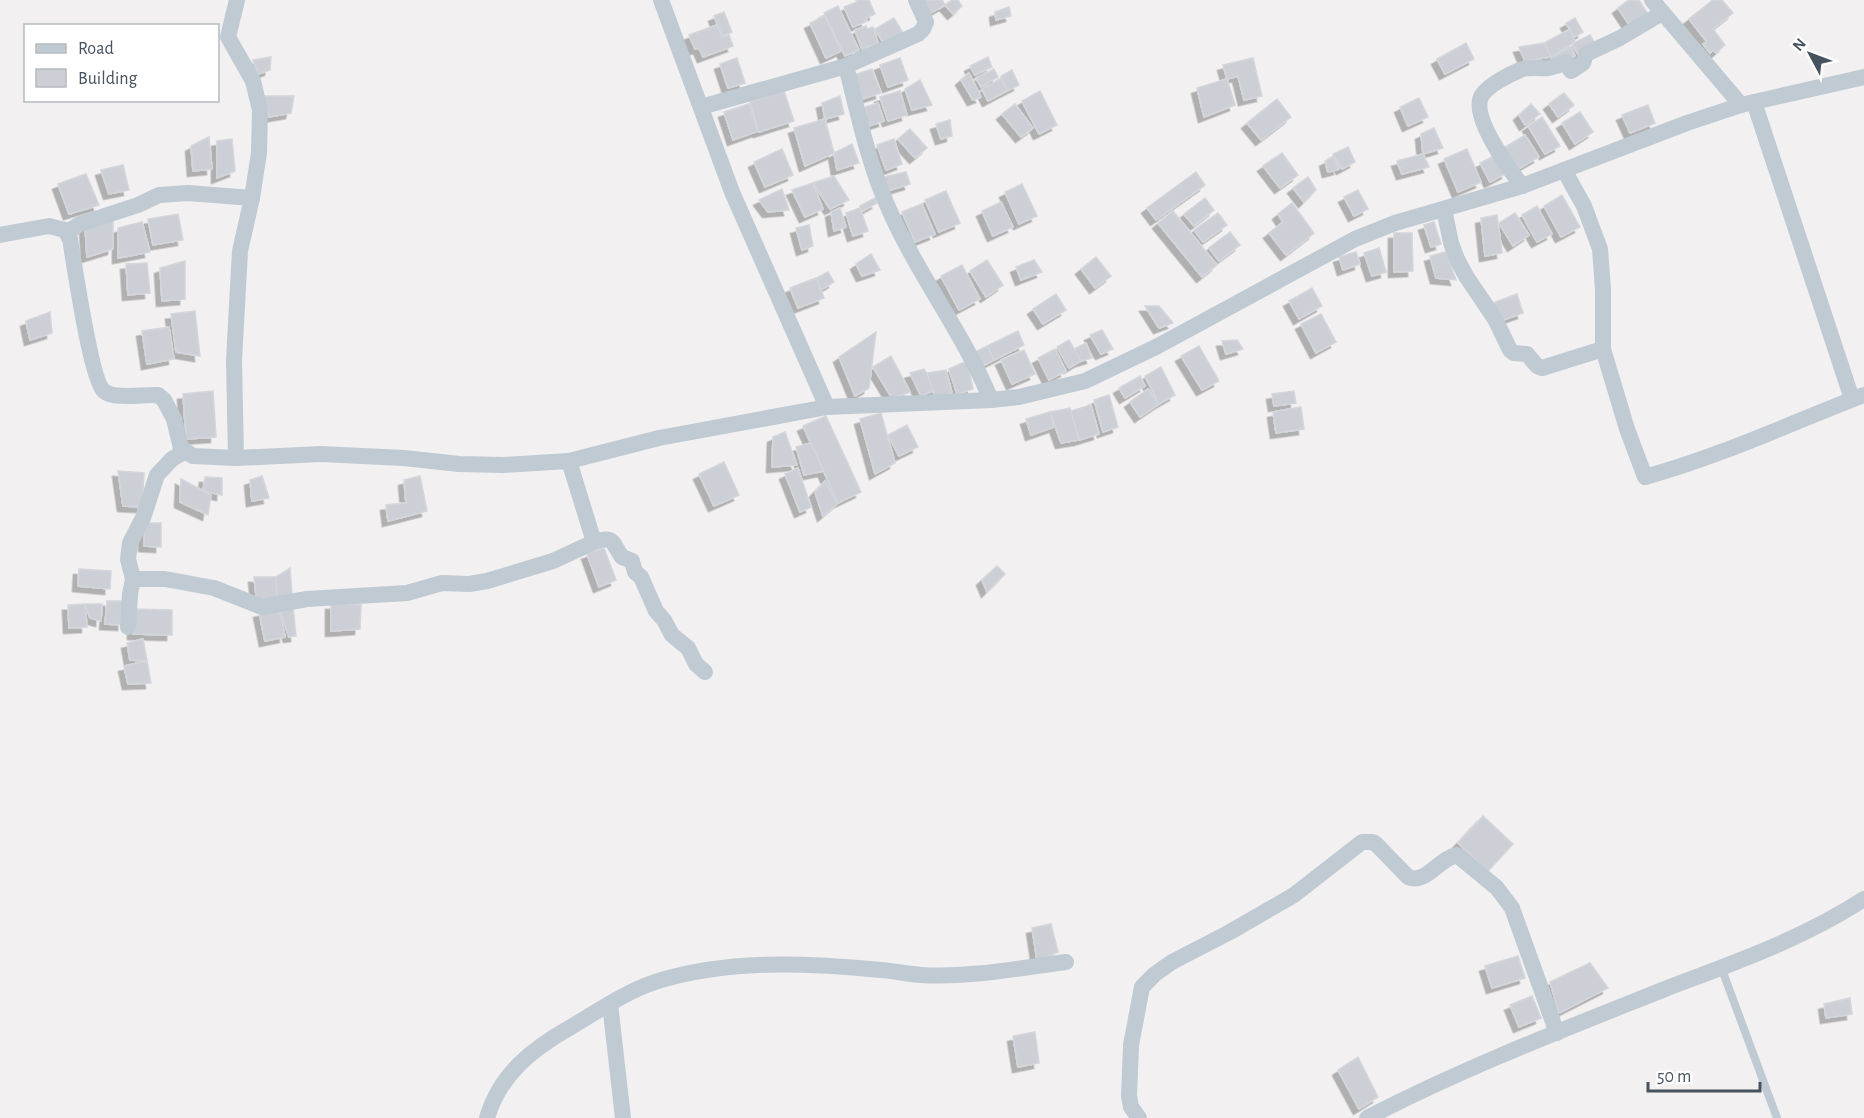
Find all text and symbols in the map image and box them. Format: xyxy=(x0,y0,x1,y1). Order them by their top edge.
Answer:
legend xyxy=(24,24,219,102)
north arrow xyxy=(1780,24,1840,84)
text: N xyxy=(1790,35,1809,54)
text: Road xyxy=(78,40,114,58)
text: Building xyxy=(78,70,138,88)
scale bar xyxy=(1648,1055,1760,1093)
text: 50 m xyxy=(1657,1068,1691,1086)

